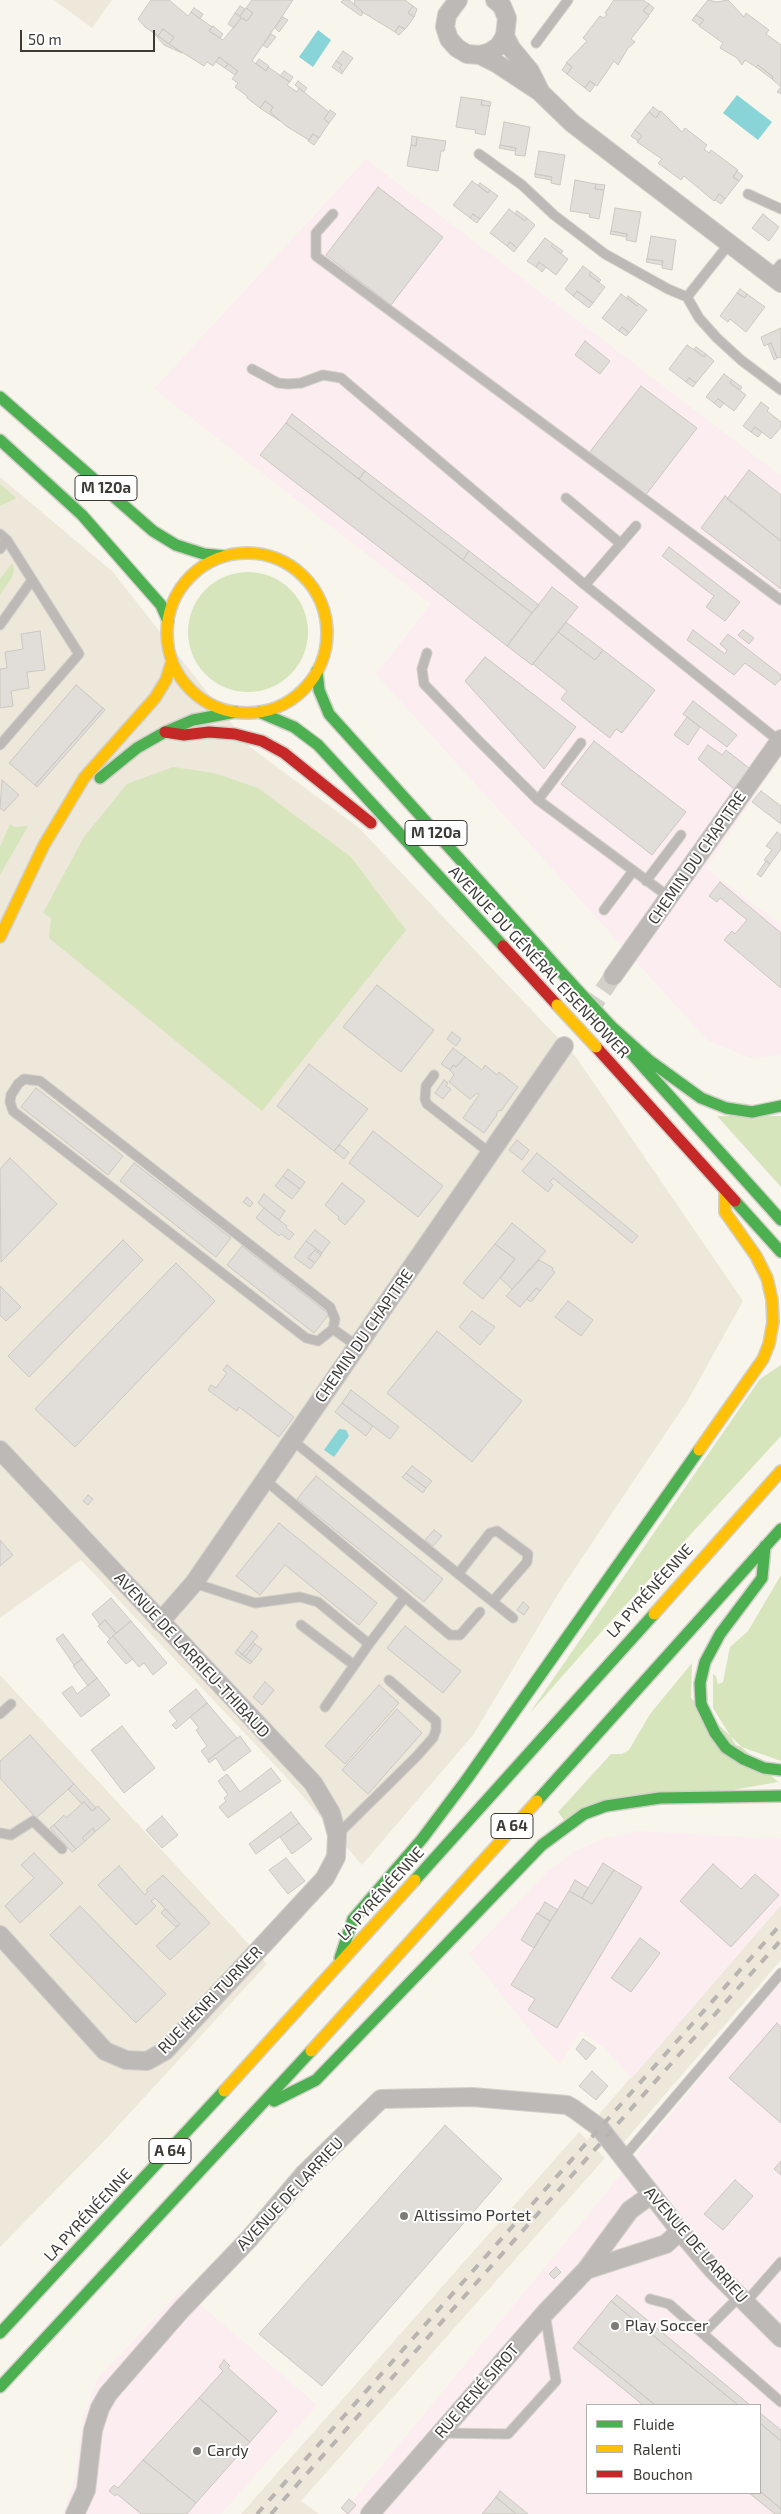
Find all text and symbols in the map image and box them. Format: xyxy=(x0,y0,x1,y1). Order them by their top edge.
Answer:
scale bar xyxy=(22,20,158,52)
text: 50 m xyxy=(28,30,62,48)
road number: M 120a xyxy=(75,476,137,500)
street label: CHEMIN DU CHAPITRE xyxy=(644,788,750,928)
road number: M 120a xyxy=(405,820,467,846)
street label: AVENUE DU GÉNÉRAL EISENHOWER xyxy=(445,862,633,1062)
street label: CHEMIN DU CHAPITRE xyxy=(311,1266,417,1406)
street label: LA PYRÉNÉENNE xyxy=(603,1540,697,1642)
street label: AVENUE DE LARRIEU-THIBAUD xyxy=(110,1568,274,1742)
road number: A 64 xyxy=(491,1814,533,1838)
street label: LA PYRÉNÉENNE xyxy=(334,1843,428,1945)
street label: RUE HENRI TURNER xyxy=(154,1942,266,2058)
street label: AVENUE DE LARRIEU xyxy=(233,2134,347,2254)
road number: A 64 xyxy=(149,2138,191,2164)
street label: LA PYRÉNÉENNE xyxy=(40,2165,136,2265)
street label: AVENUE DE LARRIEU xyxy=(640,2183,752,2307)
place label: Altissimo Portet xyxy=(414,2206,531,2226)
marker: Altissimo Portet xyxy=(398,2210,410,2222)
place label: Play Soccer xyxy=(625,2316,708,2336)
marker: Play Soccer xyxy=(609,2320,621,2332)
street label: RUE RENÉ SIROT xyxy=(431,2340,523,2442)
legend xyxy=(586,2404,761,2494)
text: Fluide xyxy=(633,2415,674,2433)
text: Ralenti xyxy=(633,2440,681,2458)
place label: Cardy xyxy=(207,2441,249,2461)
marker: Cardy xyxy=(191,2445,203,2457)
text: Bouchon xyxy=(633,2465,693,2483)

